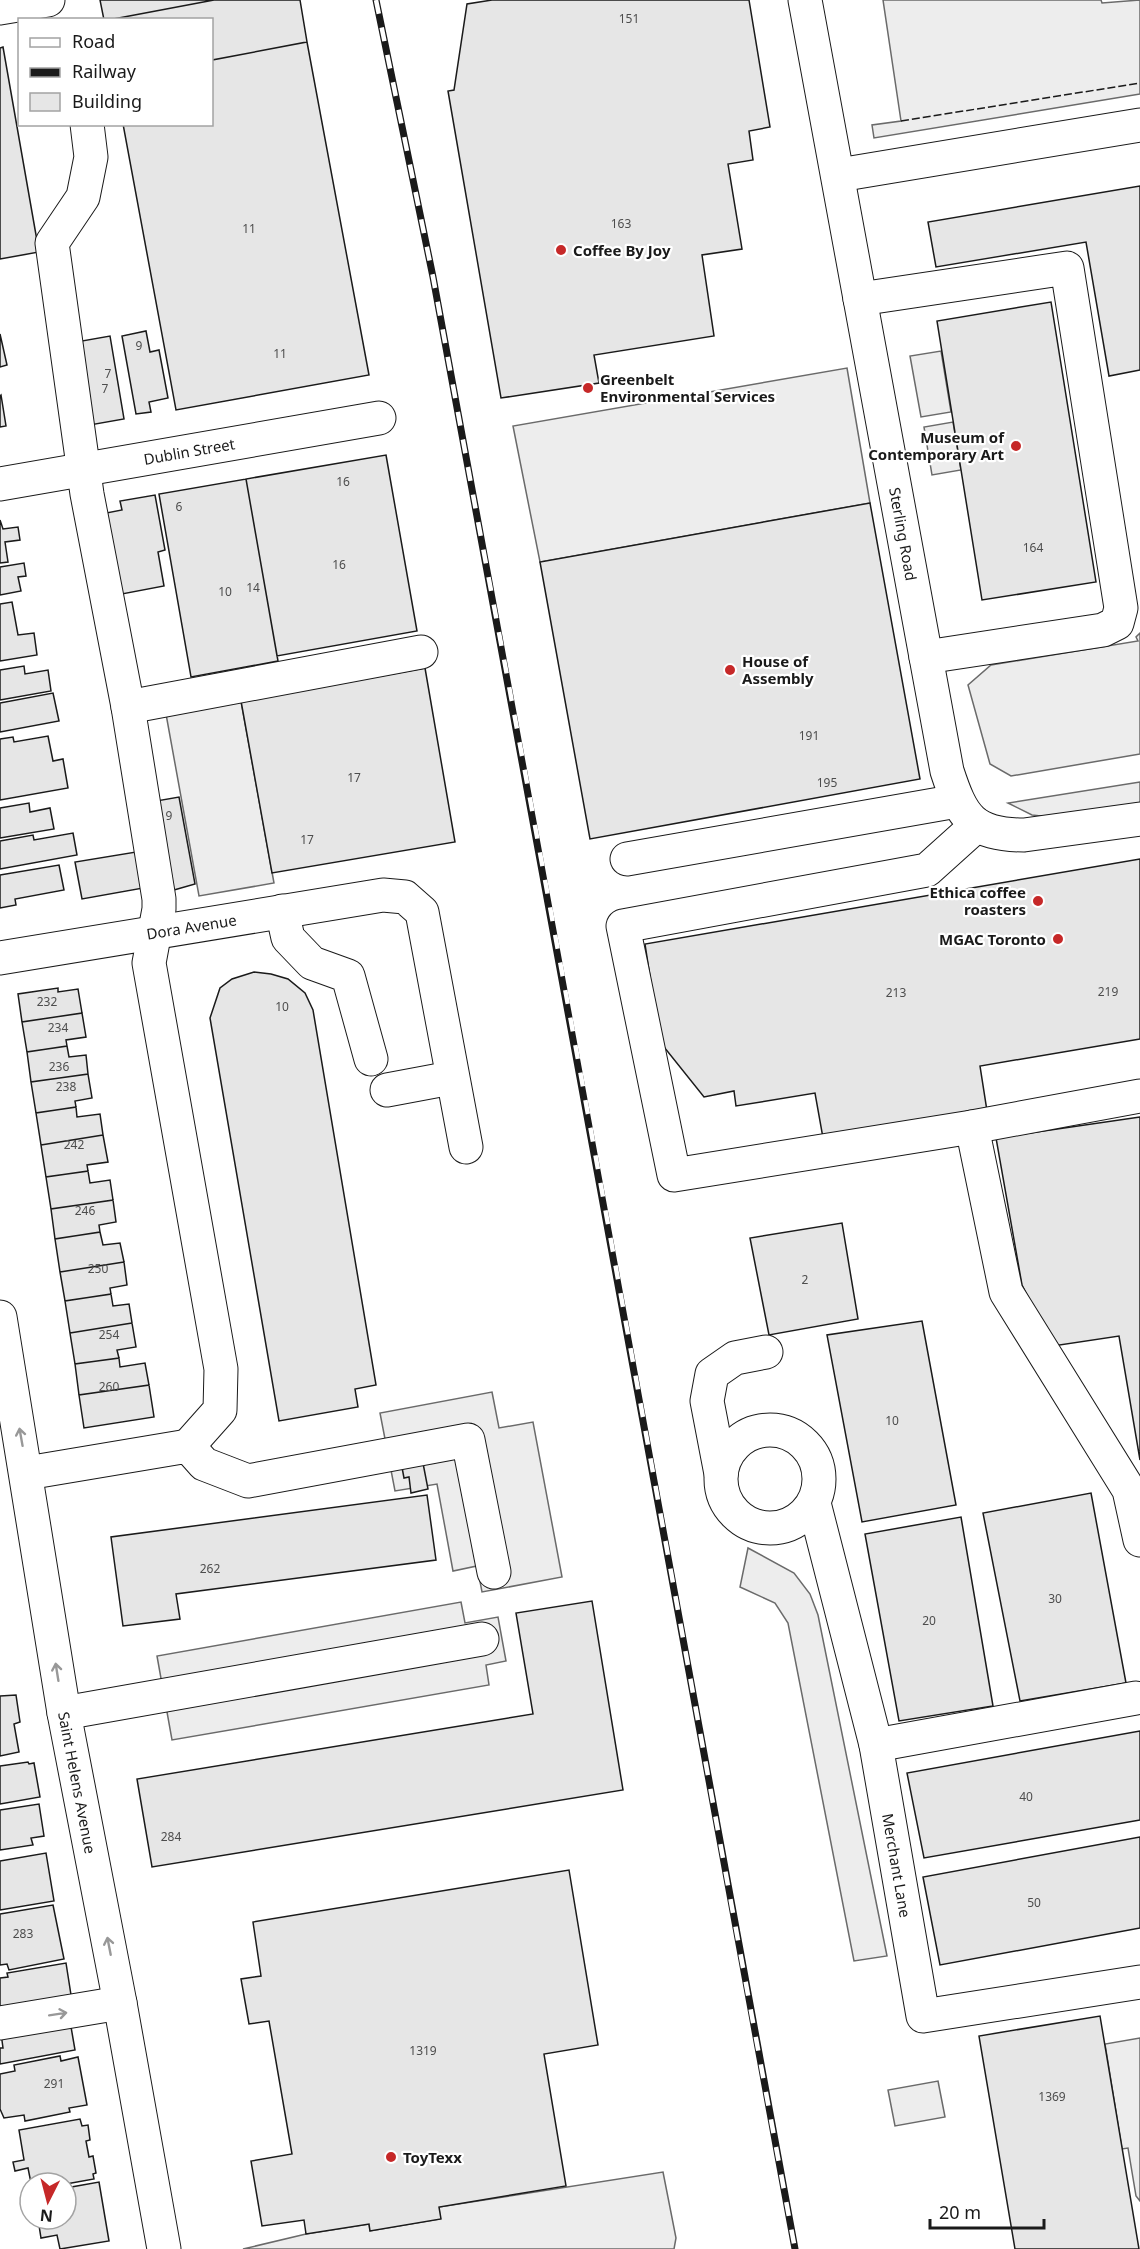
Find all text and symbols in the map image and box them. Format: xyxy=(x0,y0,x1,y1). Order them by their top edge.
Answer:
house number: 151 xyxy=(619,10,639,27)
legend xyxy=(18,18,213,126)
text: Road xyxy=(72,29,115,53)
text: Railway xyxy=(72,59,137,83)
text: Building xyxy=(72,89,142,113)
house number: 163 xyxy=(611,215,631,232)
house number: 11 xyxy=(242,220,256,237)
place label: Coffee By Joy xyxy=(573,240,671,260)
marker: Coffee By Joy xyxy=(554,243,568,257)
house number: 9 xyxy=(136,337,143,354)
house number: 11 xyxy=(273,345,287,362)
house number: 7 xyxy=(105,365,112,382)
place label: Greenbelt Environmental Services xyxy=(600,369,775,406)
house number: 7 xyxy=(102,380,109,397)
marker: Greenbelt Environmental Services xyxy=(581,381,595,395)
place label: Museum of Contemporary Art xyxy=(868,427,1005,464)
street label: Dublin Street xyxy=(142,433,237,469)
marker: Museum of Contemporary Art xyxy=(1009,439,1023,453)
house number: 16 xyxy=(336,473,350,490)
street label: Sterling Road xyxy=(885,486,922,582)
house number: 6 xyxy=(176,498,183,515)
house number: 164 xyxy=(1023,539,1043,556)
house number: 16 xyxy=(332,556,346,573)
house number: 14 xyxy=(246,579,260,596)
house number: 10 xyxy=(218,583,232,600)
place label: House of Assembly xyxy=(742,651,814,688)
marker: House of Assembly xyxy=(723,663,737,677)
house number: 191 xyxy=(799,727,819,744)
house number: 17 xyxy=(347,769,361,786)
house number: 195 xyxy=(817,774,837,791)
house number: 9 xyxy=(166,807,173,824)
house number: 17 xyxy=(300,831,314,848)
place label: Ethica coffee roasters xyxy=(930,882,1026,919)
marker: Ethica coffee roasters xyxy=(1031,894,1045,908)
street label: Dora Avenue xyxy=(145,909,238,944)
place label: MGAC Toronto xyxy=(939,929,1046,949)
marker: MGAC Toronto xyxy=(1051,932,1065,946)
house number: 219 xyxy=(1098,983,1118,1000)
house number: 213 xyxy=(886,984,906,1001)
house number: 232 xyxy=(37,993,57,1010)
house number: 10 xyxy=(275,998,289,1015)
house number: 234 xyxy=(48,1019,68,1036)
house number: 236 xyxy=(49,1058,69,1075)
house number: 238 xyxy=(56,1078,76,1095)
house number: 242 xyxy=(64,1136,84,1153)
house number: 246 xyxy=(75,1202,95,1219)
house number: 250 xyxy=(88,1260,108,1277)
house number: 2 xyxy=(802,1271,809,1288)
house number: 254 xyxy=(99,1326,119,1343)
house number: 260 xyxy=(99,1378,119,1395)
house number: 10 xyxy=(885,1412,899,1429)
one-way arrow xyxy=(15,1428,26,1448)
house number: 262 xyxy=(200,1560,220,1577)
house number: 30 xyxy=(1048,1590,1062,1607)
house number: 20 xyxy=(922,1612,936,1629)
one-way arrow xyxy=(52,1662,63,1682)
street label: Saint Helens Avenue xyxy=(54,1710,101,1855)
house number: 40 xyxy=(1019,1788,1033,1805)
street label: Merchant Lane xyxy=(878,1812,916,1919)
house number: 284 xyxy=(161,1828,181,1845)
house number: 50 xyxy=(1027,1894,1041,1911)
house number: 283 xyxy=(13,1925,33,1942)
one-way arrow xyxy=(103,1936,114,1956)
one-way arrow xyxy=(47,2009,67,2020)
house number: 1319 xyxy=(409,2042,437,2059)
house number: 291 xyxy=(44,2075,64,2092)
house number: 1369 xyxy=(1038,2088,1066,2105)
place label: ToyTexx xyxy=(403,2147,462,2167)
marker: ToyTexx xyxy=(384,2150,398,2164)
north arrow xyxy=(18,2171,78,2231)
scale bar xyxy=(930,2192,1044,2230)
text: 20 m xyxy=(939,2200,981,2224)
text: N xyxy=(39,2204,54,2228)

